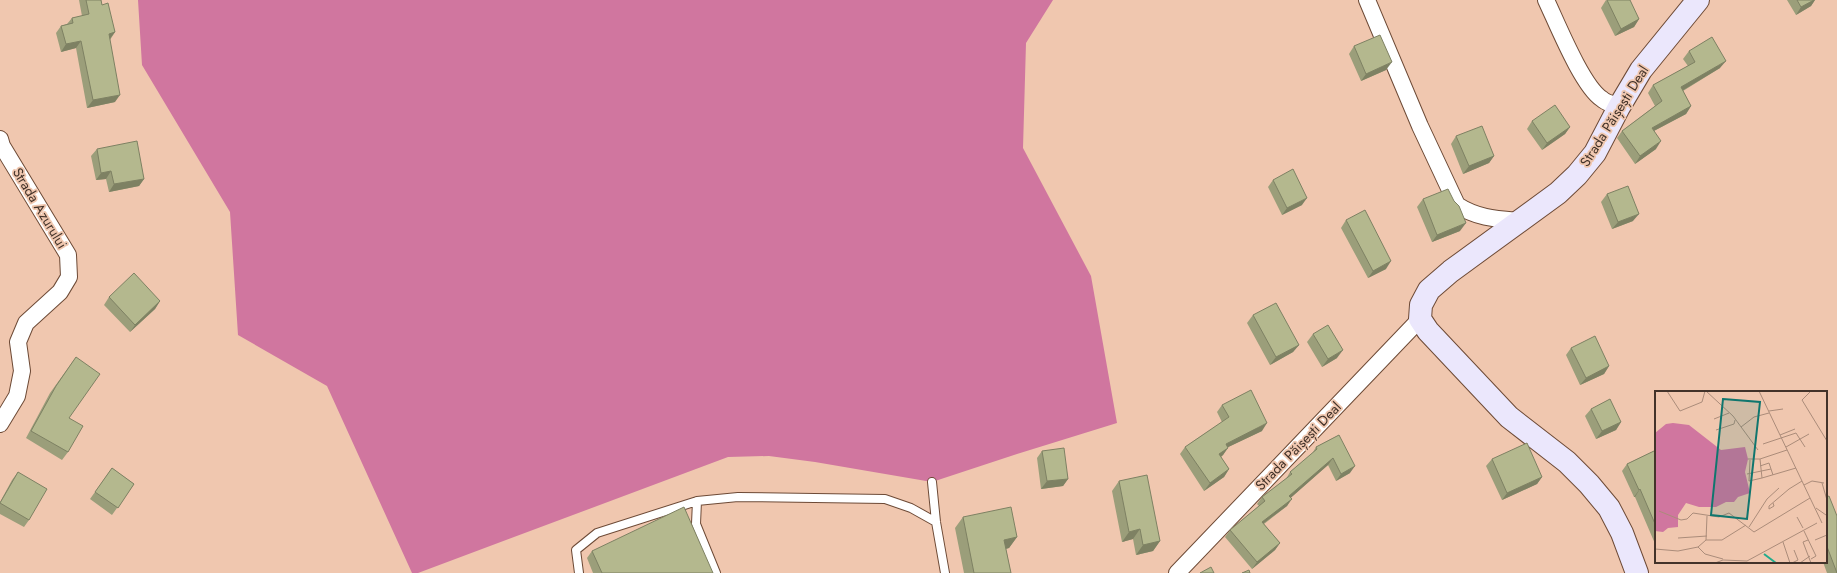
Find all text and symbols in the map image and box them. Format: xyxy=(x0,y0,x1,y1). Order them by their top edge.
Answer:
street label: Strada Păișești Deal xyxy=(1575,62,1654,171)
street label: Strada Azurului xyxy=(8,164,72,252)
inset map xyxy=(1655,391,1827,563)
street label: Strada Păișești Deal xyxy=(1251,397,1346,495)

